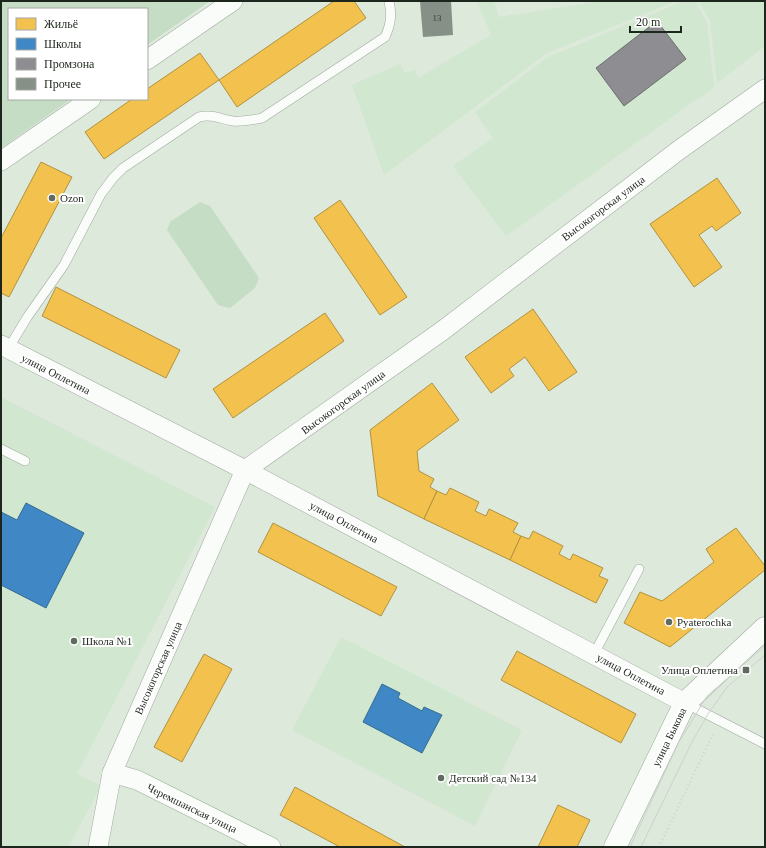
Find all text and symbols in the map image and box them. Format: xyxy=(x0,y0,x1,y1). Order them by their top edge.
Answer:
legend xyxy=(8,8,148,100)
scale bar xyxy=(630,8,681,34)
house number: 13 xyxy=(433,13,442,23)
text: 20 m xyxy=(636,15,661,29)
text: Жильё xyxy=(44,17,78,31)
text: Школы xyxy=(44,37,81,51)
text: Промзона xyxy=(44,57,95,71)
text: Прочее xyxy=(44,77,81,91)
street label: Высокогорская улица xyxy=(559,173,647,243)
place label: Ozon xyxy=(60,192,84,204)
marker: Ozon xyxy=(47,193,57,203)
street label: улица Оплетина xyxy=(20,351,92,397)
street label: Высокогорская улица xyxy=(299,368,387,436)
street label: улица Оплетина xyxy=(308,499,380,545)
place label: Pyaterochka xyxy=(677,616,731,628)
marker: Pyaterochka xyxy=(664,617,674,627)
street label: Высокогорская улица xyxy=(132,620,184,716)
place label: Школа №1 xyxy=(82,635,132,647)
marker: Школа №1 xyxy=(69,636,79,646)
street label: улица Оплетина xyxy=(595,651,667,697)
place label: Улица Оплетина xyxy=(661,664,738,676)
marker: Улица Оплетина xyxy=(741,665,751,675)
street label: улица Быкова xyxy=(650,706,688,768)
place label: Детский сад №134 xyxy=(449,772,537,784)
marker: Детский сад №134 xyxy=(436,773,446,783)
street label: Черемшанская улица xyxy=(145,781,239,835)

